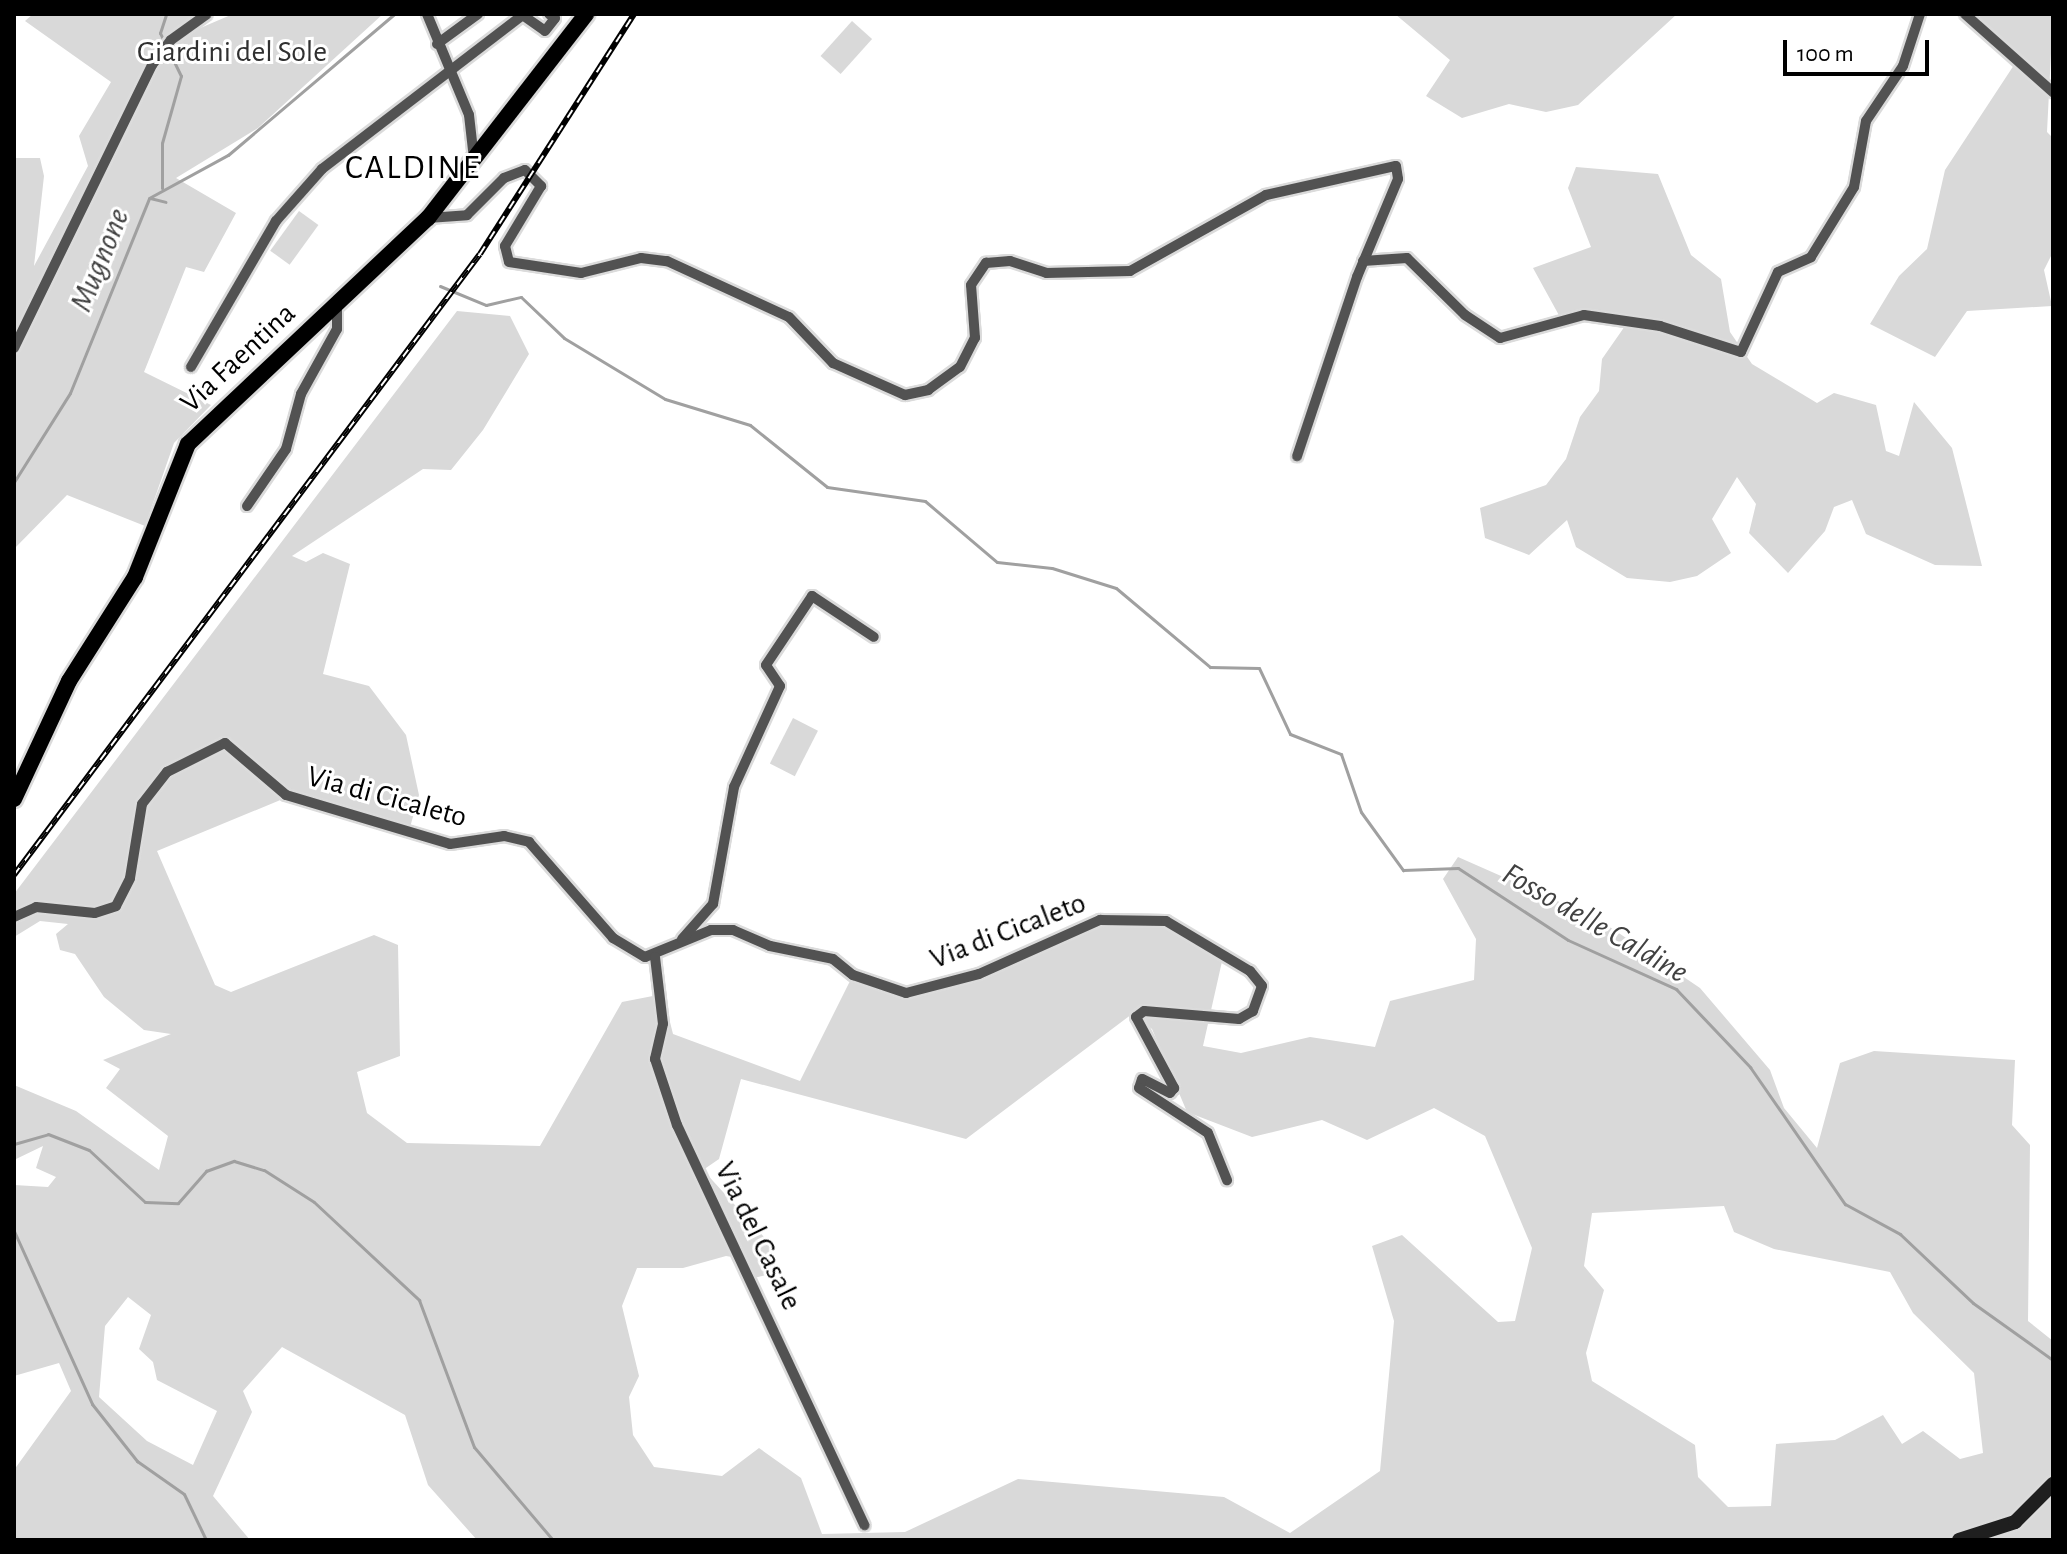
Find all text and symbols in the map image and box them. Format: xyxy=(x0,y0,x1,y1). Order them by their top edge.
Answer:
scale bar xyxy=(1787,24,1933,74)
park label: Giardini del Sole xyxy=(137,34,327,70)
text: 100 m xyxy=(1797,42,1854,66)
district label: CALDINE xyxy=(345,149,481,189)
water label: Mugnone xyxy=(62,203,138,317)
street label: Via Faentina xyxy=(173,296,303,420)
street label: Via di Cicaleto xyxy=(303,758,471,836)
water label: Fosso delle Caldine xyxy=(1495,854,1695,992)
street label: Via di Cicaleto xyxy=(925,885,1091,977)
street label: Via del Casale xyxy=(707,1156,809,1316)

